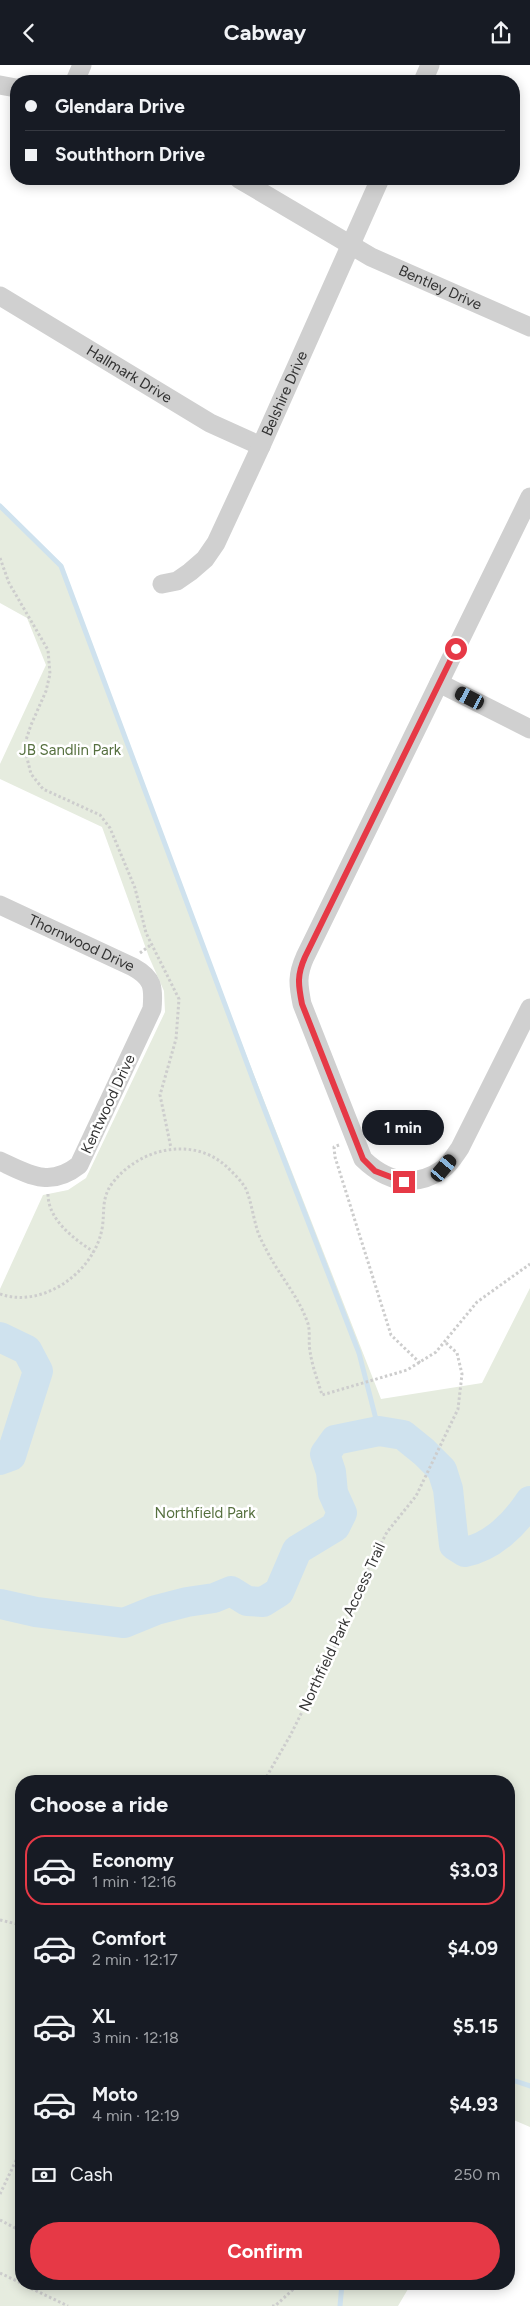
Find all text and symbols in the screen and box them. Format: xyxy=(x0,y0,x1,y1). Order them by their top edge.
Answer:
icon: back xyxy=(15,19,43,47)
text: Cabway xyxy=(224,19,306,46)
icon: share xyxy=(487,19,515,47)
text: Glendara Drive xyxy=(55,95,185,118)
text: Souththorn Drive xyxy=(55,143,205,166)
street label: Bentley Drive xyxy=(396,261,485,314)
street label: Hallmark Drive xyxy=(83,341,175,407)
street label: Belshire Drive xyxy=(258,348,311,439)
route start xyxy=(445,638,467,660)
car xyxy=(453,685,486,711)
park label: JB Sandlin Park xyxy=(19,741,122,759)
street label: Thornwood Drive xyxy=(26,911,137,975)
street label: Kentwood Drive xyxy=(77,1052,139,1156)
callout: 1 min xyxy=(363,1109,445,1145)
text: 1 min xyxy=(384,1118,422,1137)
car xyxy=(428,1152,459,1184)
route end xyxy=(393,1171,415,1193)
park label: Northfield Park xyxy=(155,1504,256,1522)
street label: Northfield Park Access Trail xyxy=(295,1540,389,1714)
text: Choose a ride xyxy=(30,1791,168,1818)
icon: car xyxy=(32,1848,77,1893)
text: Economy xyxy=(92,1849,174,1872)
text: $3.03 xyxy=(449,1859,498,1882)
text: 1 min · 12:16 xyxy=(92,1872,176,1891)
icon: car xyxy=(32,1926,77,1971)
text: Comfort xyxy=(92,1927,167,1950)
text: $4.09 xyxy=(447,1937,498,1960)
text: 2 min · 12:17 xyxy=(92,1950,178,1969)
icon: car xyxy=(32,2004,77,2049)
text: XL xyxy=(92,2005,115,2028)
text: $5.15 xyxy=(453,2015,498,2038)
text: 3 min · 12:18 xyxy=(92,2028,179,2047)
icon: car xyxy=(32,2082,77,2127)
text: Moto xyxy=(92,2083,138,2106)
text: $4.93 xyxy=(449,2093,498,2116)
text: 4 min · 12:19 xyxy=(92,2106,179,2125)
icon: cash xyxy=(30,2161,58,2189)
text: Cash xyxy=(70,2163,113,2186)
text: 250 m xyxy=(454,2165,500,2184)
button: Confirm xyxy=(30,2222,500,2280)

